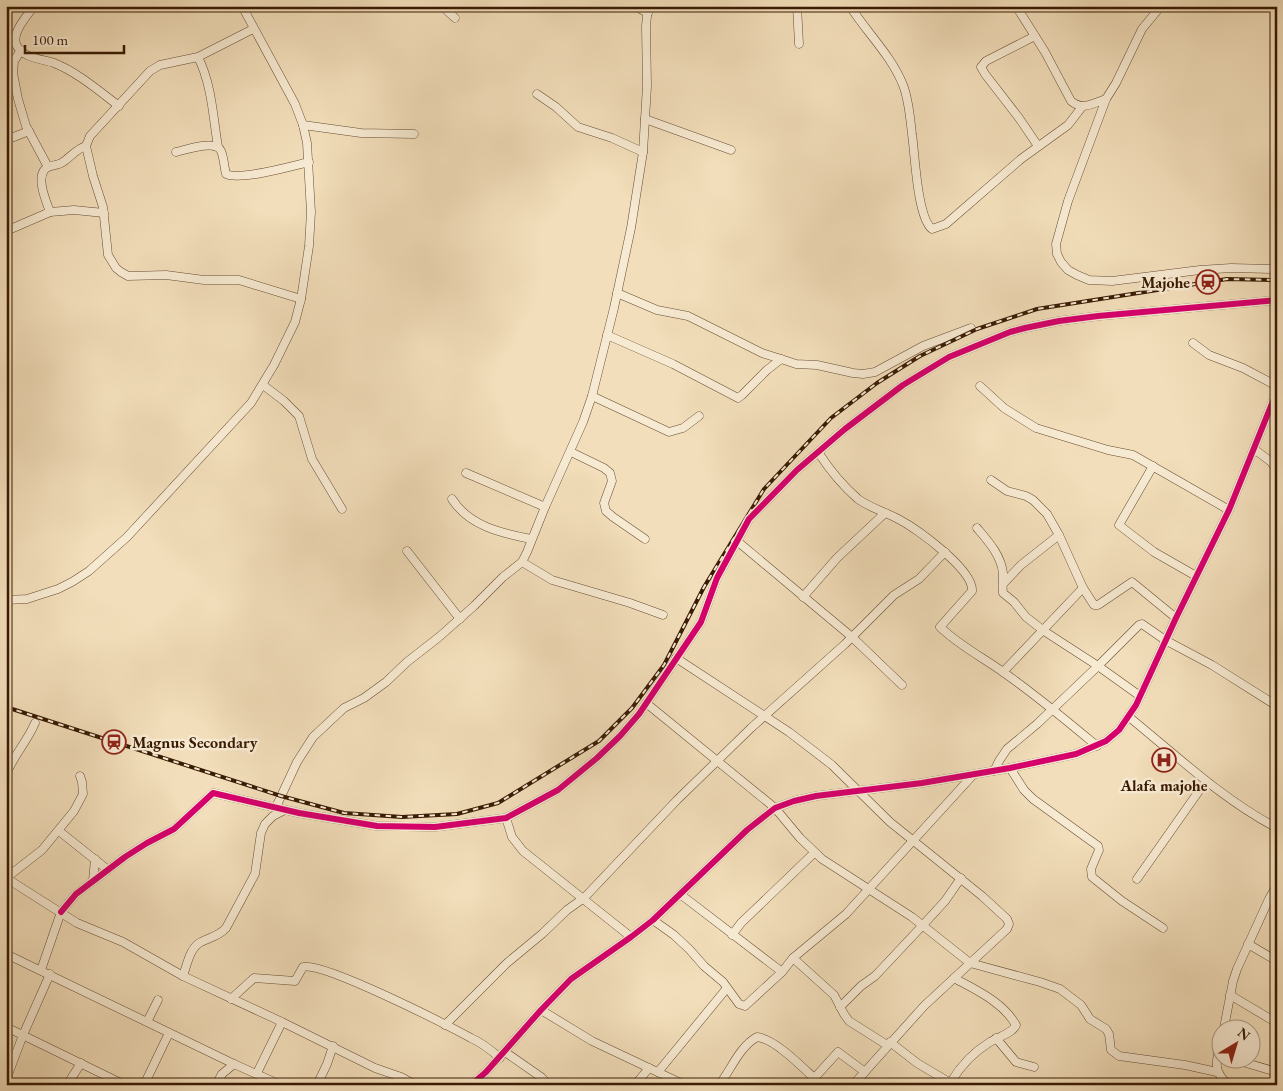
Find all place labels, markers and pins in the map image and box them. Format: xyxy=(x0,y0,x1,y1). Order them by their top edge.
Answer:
station icon: Majohe xyxy=(1195,269,1221,295)
place label: Majohe xyxy=(1141,272,1190,293)
station icon: Magnus Secondary xyxy=(101,729,127,755)
place label: Magnus Secondary xyxy=(132,732,258,753)
hospital icon: Alafa majohe xyxy=(1151,747,1177,773)
place label: Alafa majohe xyxy=(1120,775,1208,796)

